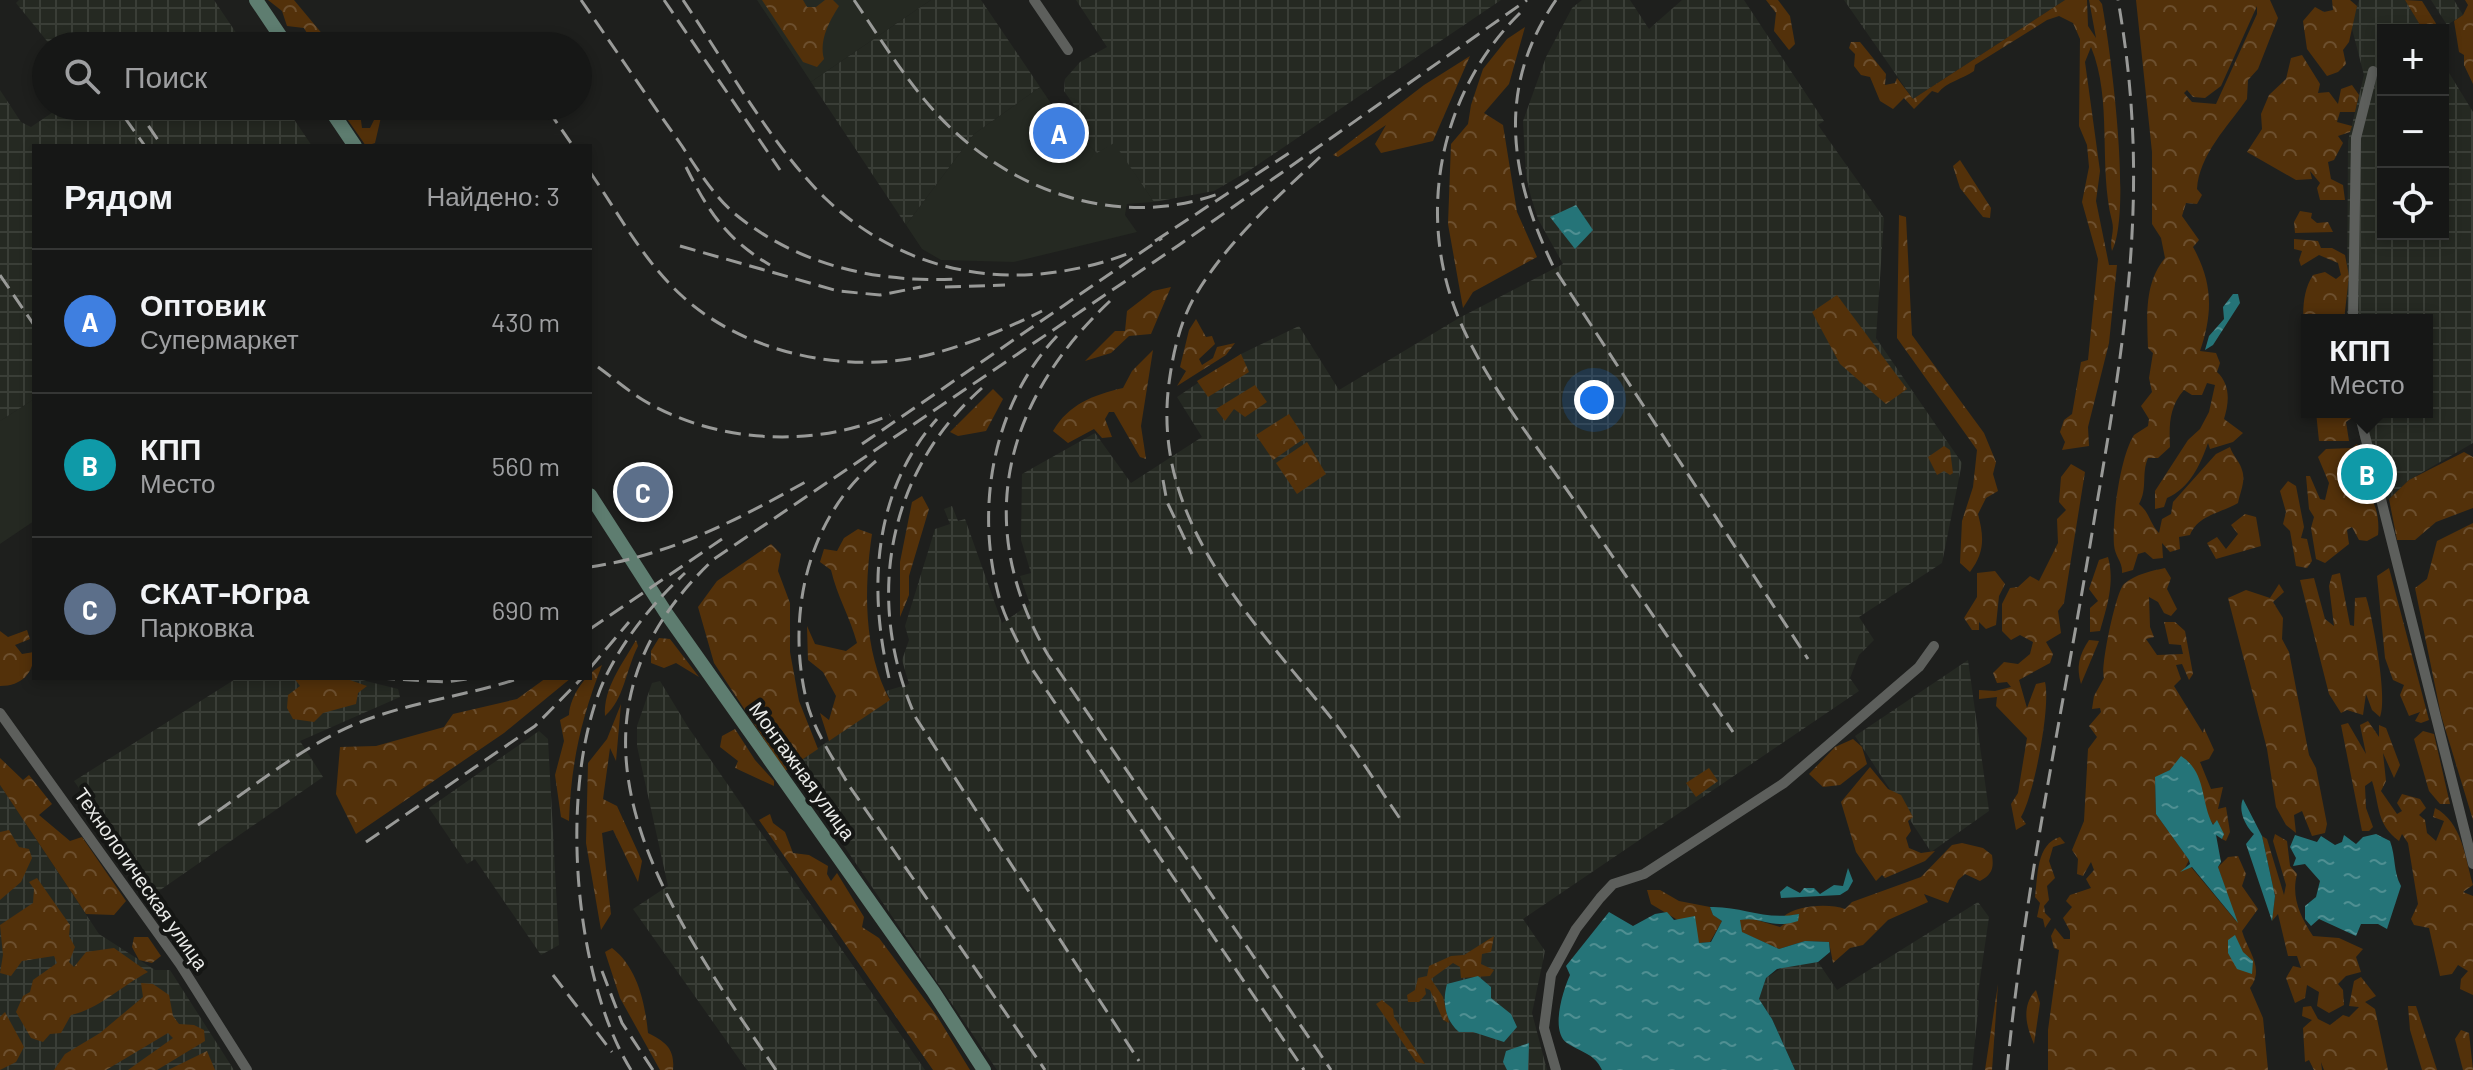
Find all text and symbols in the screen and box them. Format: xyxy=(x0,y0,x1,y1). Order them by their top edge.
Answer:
map controls xyxy=(2377,24,2449,240)
button: + xyxy=(2377,24,2449,96)
search box xyxy=(32,32,592,120)
icon: search xyxy=(60,54,104,98)
text: Поиск xyxy=(124,58,207,94)
button: − xyxy=(2377,96,2449,168)
pin: A xyxy=(1033,103,1085,163)
button: locate xyxy=(2377,168,2449,240)
text: Рядом xyxy=(64,175,173,216)
text: Найдено: 3 xyxy=(426,180,560,211)
text: Оптовик xyxy=(140,286,266,322)
text: A xyxy=(81,306,99,337)
text: 430 m xyxy=(491,306,560,337)
popup xyxy=(2301,314,2433,418)
text: Супермаркет xyxy=(140,323,299,354)
text: КПП xyxy=(2329,331,2391,367)
text: Место xyxy=(2329,368,2405,399)
your location xyxy=(1574,380,1614,420)
text: КПП xyxy=(140,430,201,466)
pin: B xyxy=(2341,444,2393,504)
text: B xyxy=(82,450,98,481)
text: 560 m xyxy=(492,450,560,481)
pin: C xyxy=(617,462,669,522)
text: Место xyxy=(140,467,216,498)
text: СКАТ-Югра xyxy=(140,574,309,610)
text: C xyxy=(82,594,98,625)
text: 690 m xyxy=(492,594,560,625)
text: Парковка xyxy=(140,611,254,642)
street label: Монтажная улица xyxy=(745,697,861,845)
street label: Технологическая улица xyxy=(70,783,214,975)

